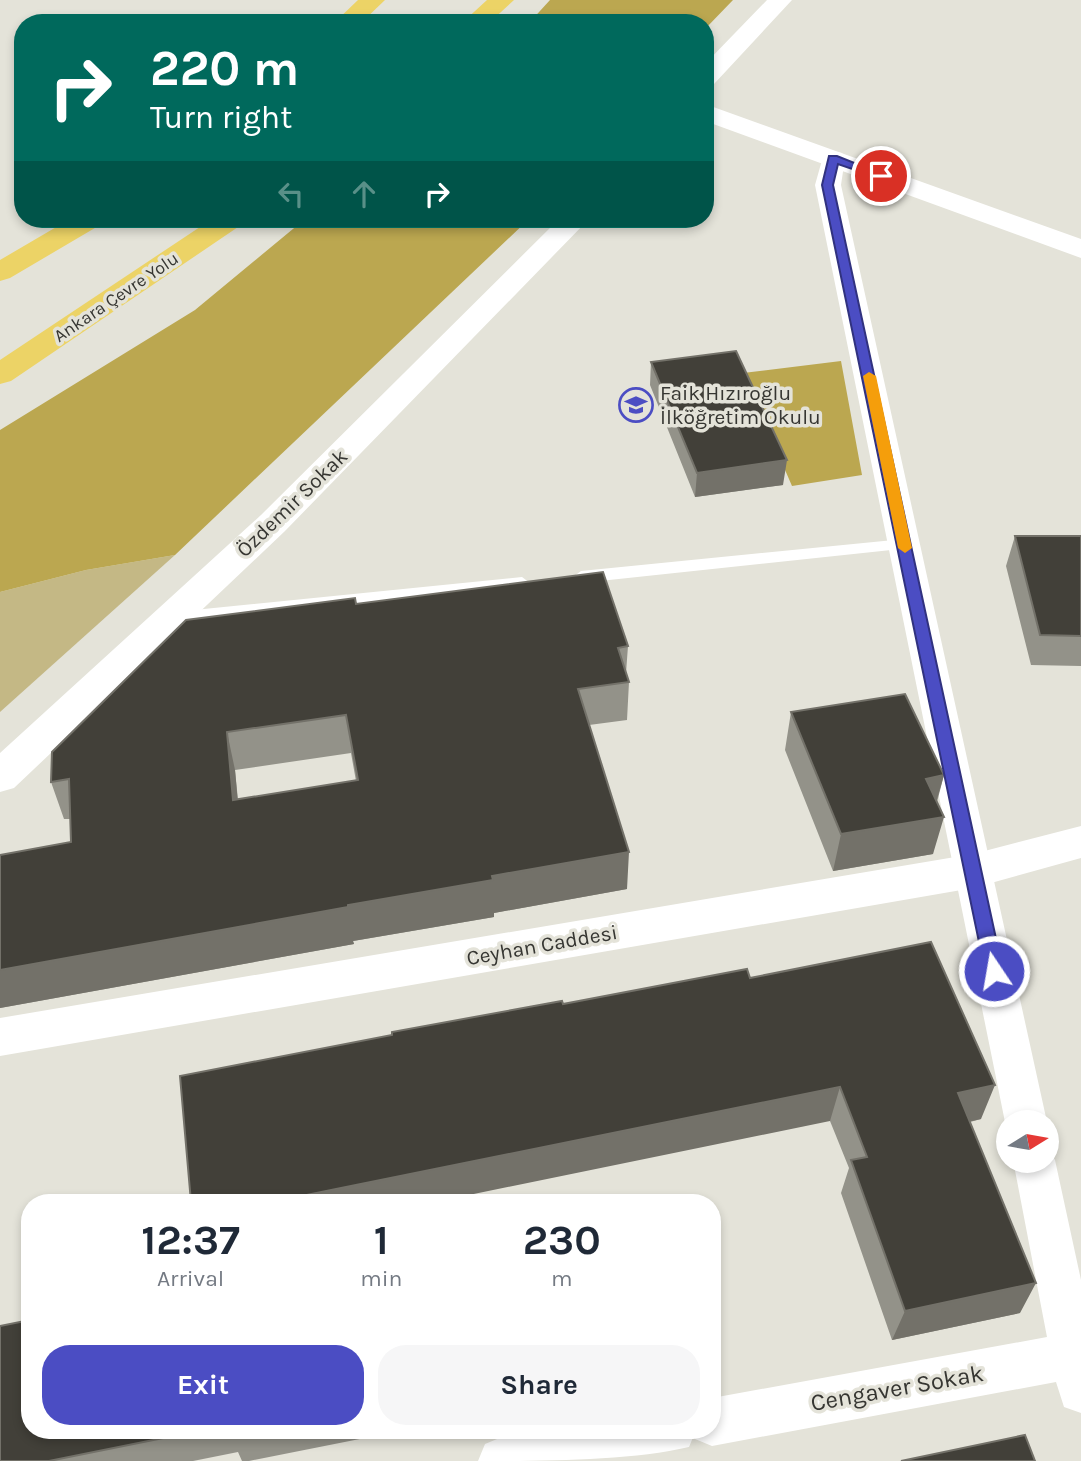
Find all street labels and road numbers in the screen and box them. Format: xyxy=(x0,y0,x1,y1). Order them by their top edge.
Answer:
street label: Ankara Çevre Yolu xyxy=(49,247,183,347)
street label: Özdemir Sokak xyxy=(232,444,352,562)
street label: Ceyhan Caddesi xyxy=(465,920,619,970)
street label: Cengaver Sokak xyxy=(808,1359,986,1417)

